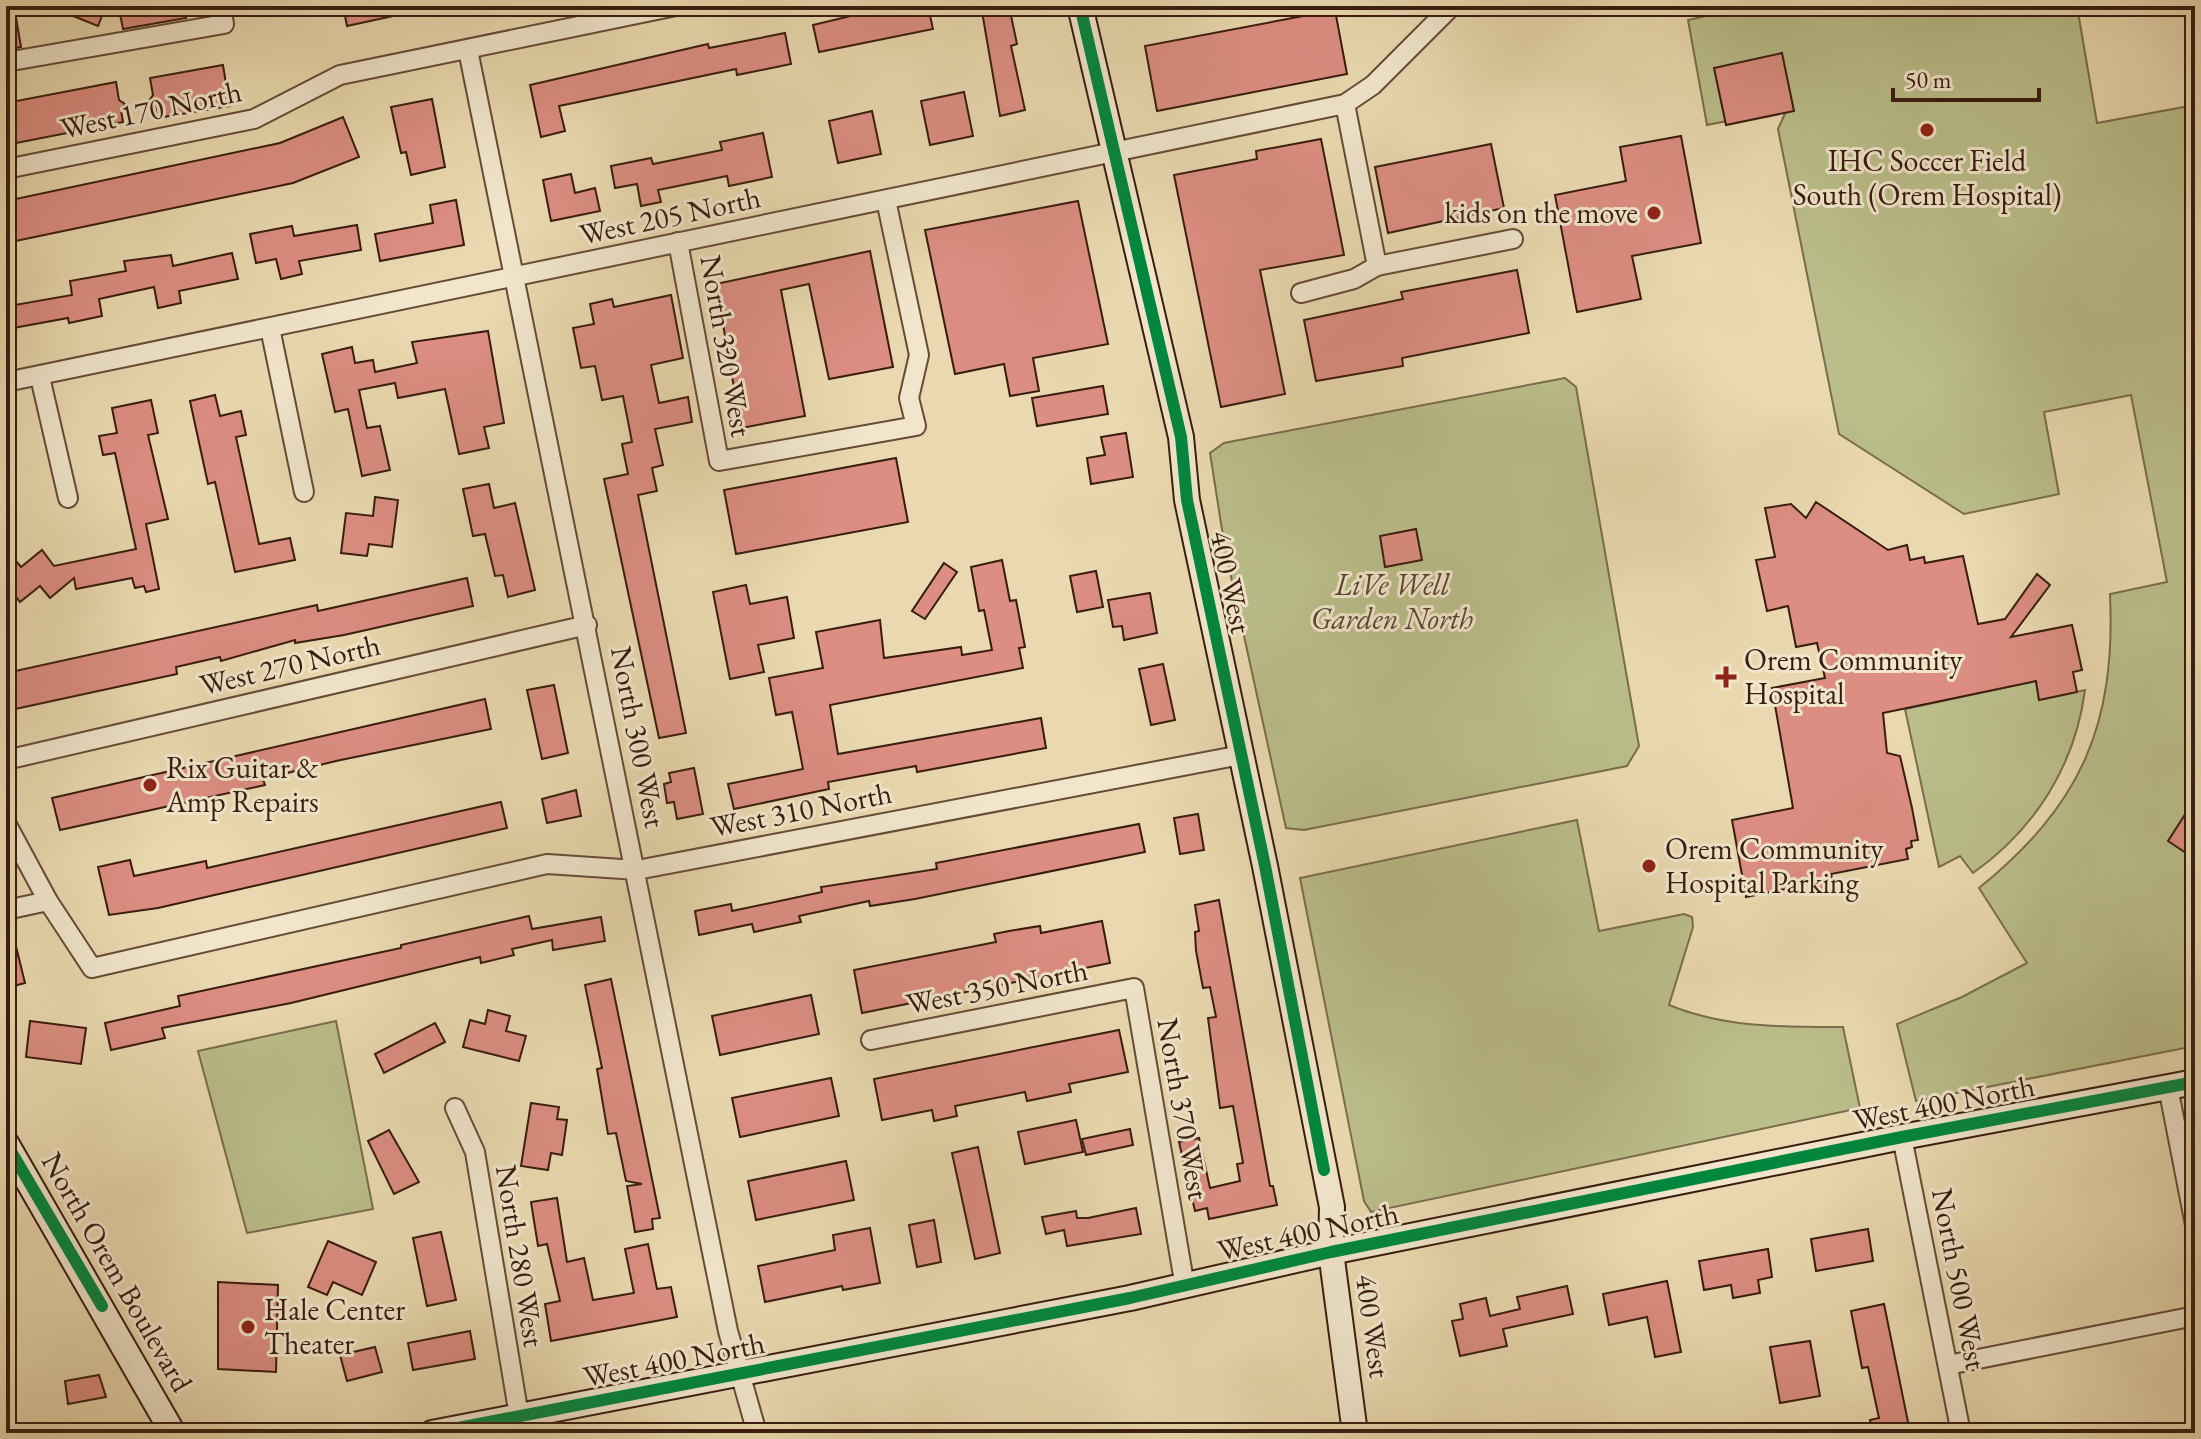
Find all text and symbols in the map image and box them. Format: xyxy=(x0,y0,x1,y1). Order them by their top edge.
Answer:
scale bar xyxy=(1893,52,2039,102)
text: 50 m xyxy=(1905,64,1952,95)
street label: West 170 North xyxy=(57,71,245,148)
marker: IHC Soccer Field South (Orem Hospital) xyxy=(1918,121,1936,139)
place label: IHC Soccer Field South (Orem Hospital) xyxy=(1793,141,2061,214)
street label: West 205 North xyxy=(576,177,764,254)
place label: kids on the move xyxy=(1445,193,1638,232)
marker: kids on the move xyxy=(1645,204,1663,222)
street label: North 320 West xyxy=(691,252,762,440)
street label: 400 West xyxy=(1202,527,1262,638)
park label: LiVe Well Garden North xyxy=(1311,565,1474,638)
street label: West 270 North xyxy=(196,625,384,704)
place label: Orem Community Hospital xyxy=(1744,640,1963,713)
street label: North 300 West xyxy=(602,643,675,831)
marker: Orem Community Hospital xyxy=(1715,666,1737,688)
place label: Rix Guitar & Amp Repairs xyxy=(165,748,319,821)
street label: West 310 North xyxy=(707,773,895,846)
marker: Rix Guitar & Amp Repairs xyxy=(141,776,159,794)
place label: Orem Community Hospital Parking xyxy=(1665,829,1884,902)
marker: Orem Community Hospital Parking xyxy=(1640,857,1658,875)
street label: West 350 North xyxy=(903,950,1091,1023)
street label: North 370 West xyxy=(1148,1015,1219,1203)
street label: West 400 North xyxy=(1850,1066,2038,1139)
street label: North Orem Boulevard xyxy=(33,1145,202,1399)
street label: North 280 West xyxy=(487,1162,554,1350)
street label: North 500 West xyxy=(1923,1185,1996,1373)
street label: West 400 North xyxy=(1214,1193,1402,1270)
street label: 400 West xyxy=(1347,1271,1400,1381)
place label: Hale Center Theater xyxy=(264,1290,405,1363)
marker: Hale Center Theater xyxy=(239,1318,257,1336)
street label: West 400 North xyxy=(580,1323,768,1396)

